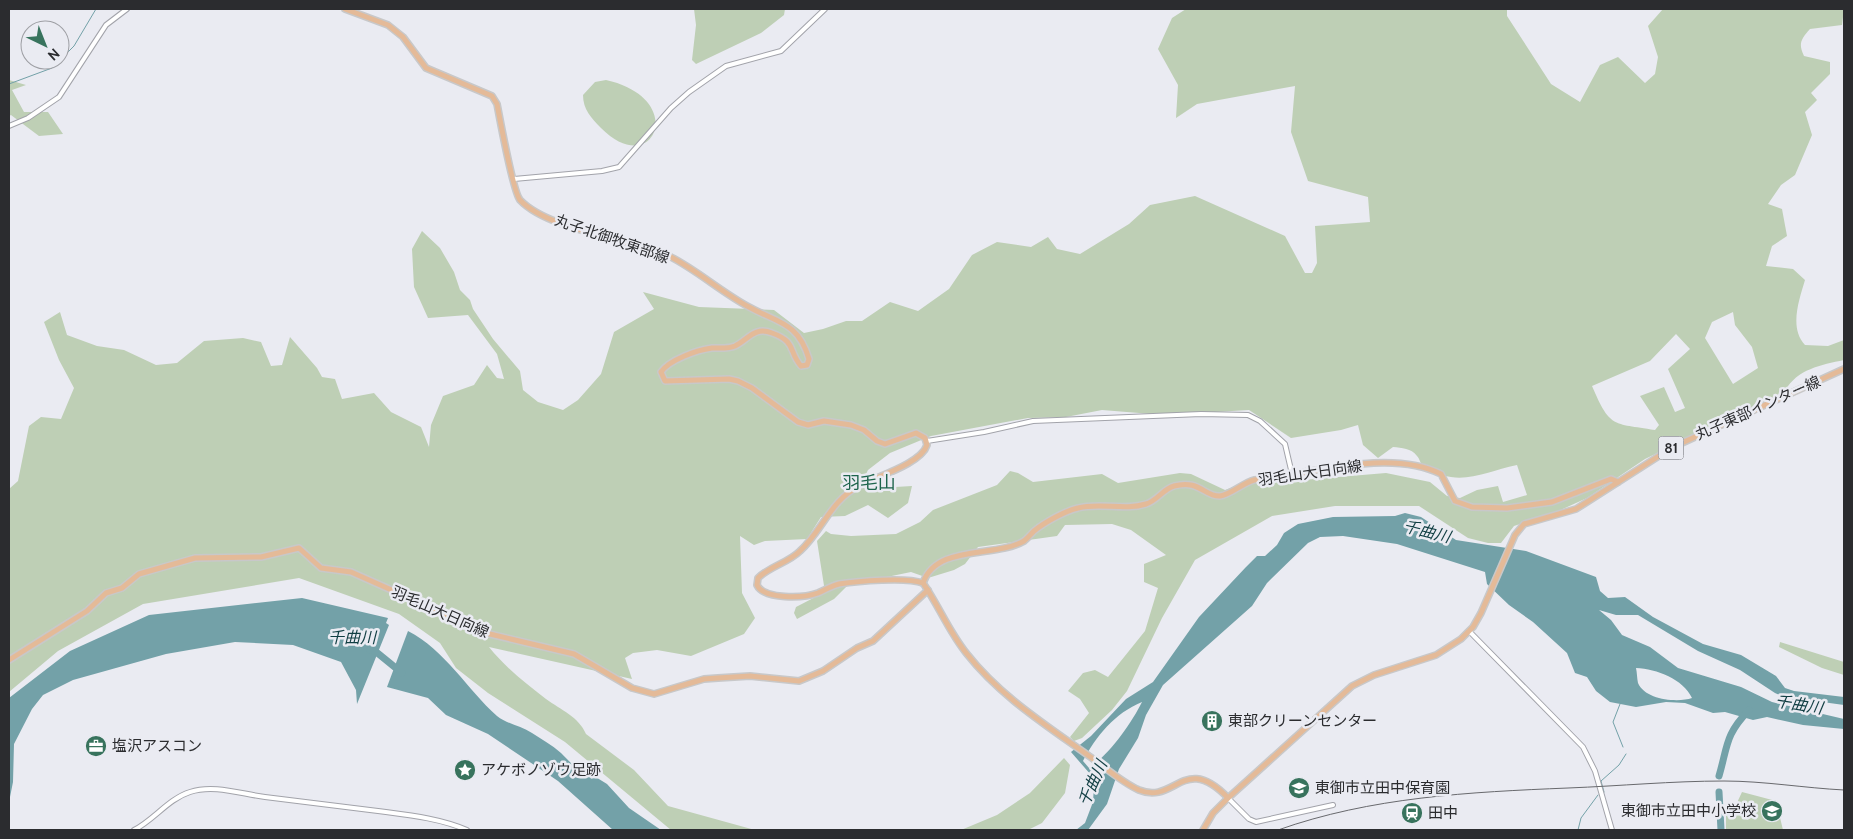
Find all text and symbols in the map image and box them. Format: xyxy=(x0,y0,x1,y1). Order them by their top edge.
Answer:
north arrow xyxy=(20,20,70,70)
text: N xyxy=(44,45,64,64)
street label: 丸子北御牧東部線 xyxy=(552,211,672,267)
street label: 丸子東部インター線 xyxy=(1693,372,1823,444)
road number: 81 xyxy=(1658,436,1684,459)
street label: 羽毛山大日向線 xyxy=(1257,457,1363,489)
district label: 羽毛山 xyxy=(842,472,896,494)
water label: 千曲川 xyxy=(1401,516,1454,547)
street label: 羽毛山大日向線 xyxy=(388,582,492,642)
water label: 千曲川 xyxy=(328,628,378,647)
water label: 千曲川 xyxy=(1774,691,1826,718)
building icon: 東部クリーンセンター xyxy=(1200,709,1224,733)
place label: 東部クリーンセンター xyxy=(1228,712,1377,730)
office icon: 塩沢アスコン xyxy=(84,734,108,758)
place label: 塩沢アスコン xyxy=(112,737,202,755)
water label: 千曲川 xyxy=(1074,756,1112,809)
place icon: アケボノゾウ足跡 xyxy=(453,758,477,782)
place label: アケボノゾウ足跡 xyxy=(481,761,601,779)
school or university icon: 東御市立田中保育園 xyxy=(1287,776,1311,800)
place label: 東御市立田中保育園 xyxy=(1315,779,1450,797)
school or university icon: 東御市立田中小学校 xyxy=(1760,799,1784,823)
station icon: 田中 xyxy=(1400,801,1424,825)
place label: 東御市立田中小学校 xyxy=(1621,802,1756,820)
place label: 田中 xyxy=(1428,804,1458,822)

